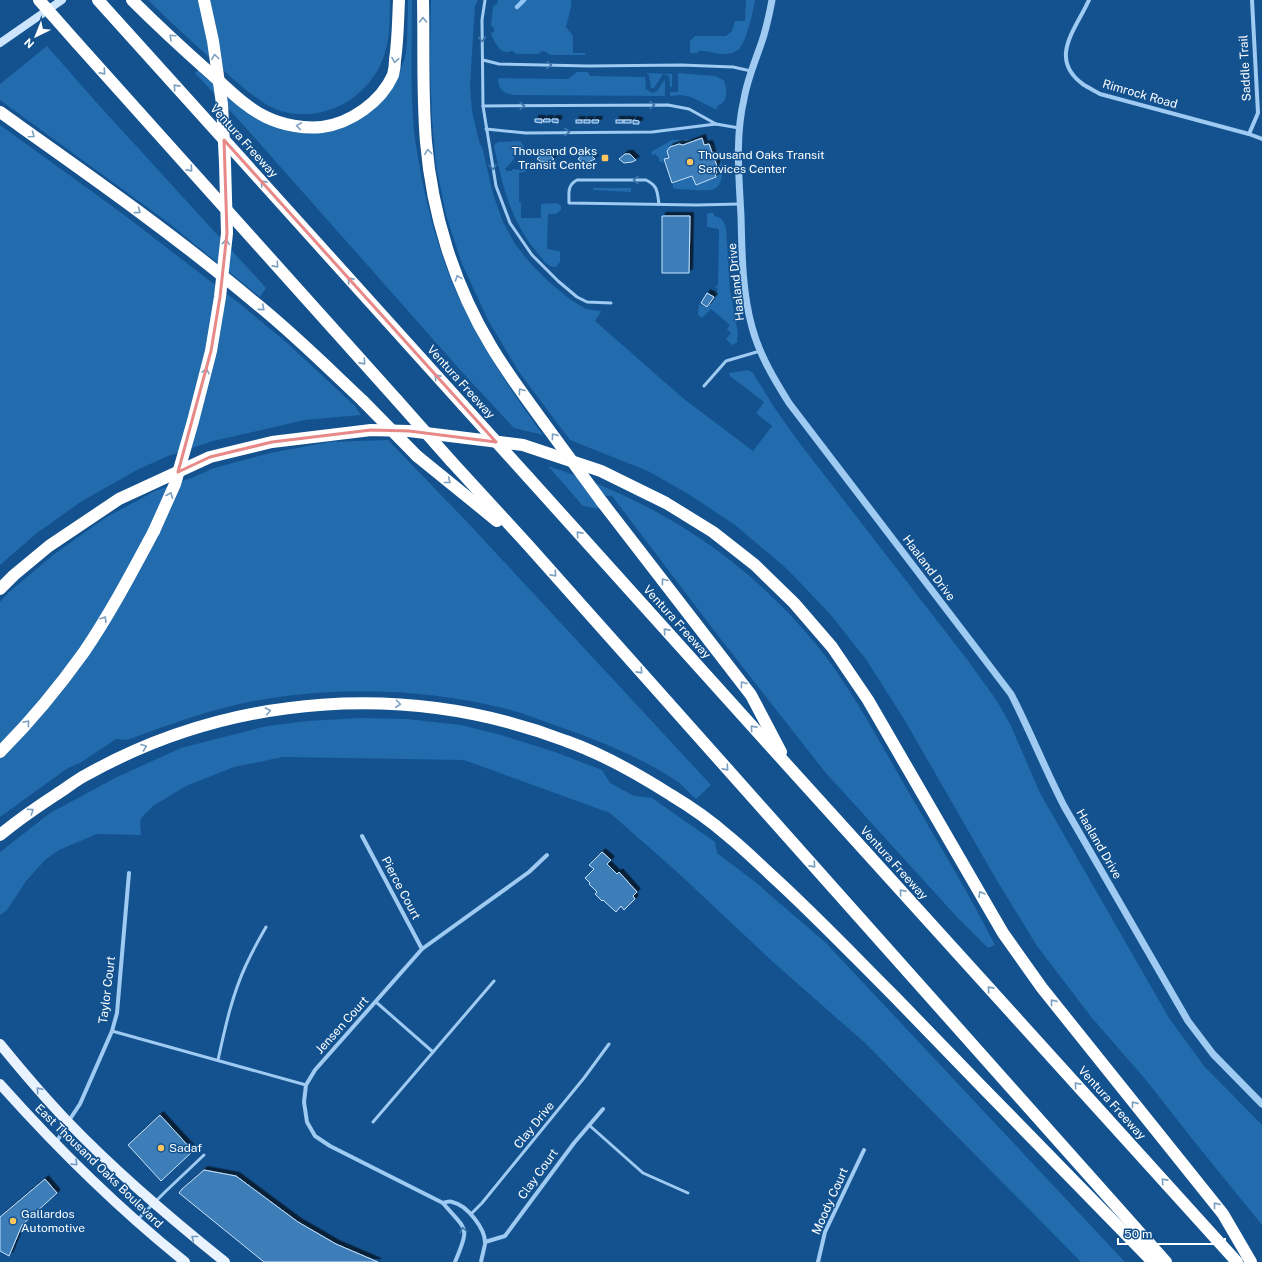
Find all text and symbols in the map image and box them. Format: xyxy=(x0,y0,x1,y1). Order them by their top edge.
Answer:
north arrow xyxy=(16,16,56,56)
one-way arrow xyxy=(419,17,427,23)
street label: Saddle Trail xyxy=(1236,34,1254,102)
one-way arrow xyxy=(169,35,177,42)
text: N xyxy=(22,36,36,51)
one-way arrow xyxy=(478,36,486,42)
one-way arrow xyxy=(211,54,220,60)
one-way arrow xyxy=(391,56,400,63)
one-way arrow xyxy=(546,61,552,69)
one-way arrow xyxy=(98,67,106,75)
street label: Rimrock Road xyxy=(1101,77,1179,111)
one-way arrow xyxy=(173,84,181,92)
street label: Ventura Freeway xyxy=(207,101,281,181)
one-way arrow xyxy=(649,101,655,109)
one-way arrow xyxy=(519,102,525,110)
one-way arrow xyxy=(296,122,302,131)
one-way arrow xyxy=(564,128,570,136)
one-way arrow xyxy=(28,130,35,138)
place label: Thousand Oaks Transit Center xyxy=(512,144,597,172)
place label: Thousand Oaks Transit Services Center xyxy=(698,148,825,176)
one-way arrow xyxy=(424,149,432,155)
marker: Thousand Oaks Transit Center xyxy=(600,153,610,163)
marker: Thousand Oaks Transit Services Center xyxy=(685,157,695,167)
one-way arrow xyxy=(185,164,192,171)
one-way arrow xyxy=(488,164,497,170)
one-way arrow xyxy=(633,176,639,184)
one-way arrow xyxy=(261,181,268,188)
one-way arrow xyxy=(133,206,140,213)
one-way arrow xyxy=(221,239,230,245)
street label: Haaland Drive xyxy=(725,242,747,322)
one-way arrow xyxy=(272,261,279,268)
one-way arrow xyxy=(455,275,463,282)
one-way arrow xyxy=(347,277,355,285)
one-way arrow xyxy=(257,303,265,310)
street label: Ventura Freeway xyxy=(424,342,498,422)
one-way arrow xyxy=(358,358,365,365)
one-way arrow xyxy=(201,367,210,374)
one-way arrow xyxy=(435,374,442,381)
one-way arrow xyxy=(519,389,526,396)
one-way arrow xyxy=(552,434,559,441)
one-way arrow xyxy=(443,476,450,483)
one-way arrow xyxy=(165,492,173,500)
one-way arrow xyxy=(577,531,584,539)
street label: Haaland Drive xyxy=(900,533,958,604)
one-way arrow xyxy=(549,569,556,577)
one-way arrow xyxy=(662,578,669,585)
street label: Ventura Freeway xyxy=(640,582,714,662)
one-way arrow xyxy=(99,616,107,623)
one-way arrow xyxy=(664,628,671,636)
one-way arrow xyxy=(635,667,642,674)
one-way arrow xyxy=(740,681,748,688)
one-way arrow xyxy=(395,699,401,708)
one-way arrow xyxy=(265,707,271,715)
one-way arrow xyxy=(22,721,29,728)
one-way arrow xyxy=(751,725,758,732)
one-way arrow xyxy=(140,744,147,752)
one-way arrow xyxy=(722,764,729,771)
street label: Haaland Drive xyxy=(1073,807,1125,882)
one-way arrow xyxy=(27,808,34,816)
street label: Ventura Freeway xyxy=(857,823,931,903)
street label: Pierce Court xyxy=(379,854,424,922)
one-way arrow xyxy=(808,861,815,868)
one-way arrow xyxy=(900,890,907,897)
one-way arrow xyxy=(978,891,985,898)
street label: Taylor Court xyxy=(96,955,118,1025)
one-way arrow xyxy=(987,986,994,993)
street label: Jensen Court xyxy=(313,993,372,1057)
one-way arrow xyxy=(1051,999,1058,1007)
street label: Ventura Freeway xyxy=(1075,1063,1149,1143)
one-way arrow xyxy=(1074,1082,1082,1090)
one-way arrow xyxy=(37,1088,44,1095)
street label: Clay Drive xyxy=(511,1099,557,1151)
street label: East Thousand Oaks Boulevard xyxy=(32,1101,166,1231)
one-way arrow xyxy=(1132,1101,1139,1108)
place label: Sadaf xyxy=(169,1141,202,1155)
marker: Sadaf xyxy=(156,1143,166,1153)
street label: Clay Court xyxy=(515,1146,561,1202)
one-way arrow xyxy=(70,1158,78,1166)
street label: Moody Court xyxy=(809,1165,851,1237)
one-way arrow xyxy=(1162,1178,1169,1186)
one-way arrow xyxy=(1213,1202,1220,1210)
place label: Gallardos Automotive xyxy=(21,1207,85,1235)
marker: Gallardos Automotive xyxy=(8,1216,18,1226)
scale bar xyxy=(1118,1220,1225,1246)
one-way arrow xyxy=(459,1226,468,1233)
text: 50 m xyxy=(1124,1227,1152,1241)
one-way arrow xyxy=(192,1235,199,1242)

